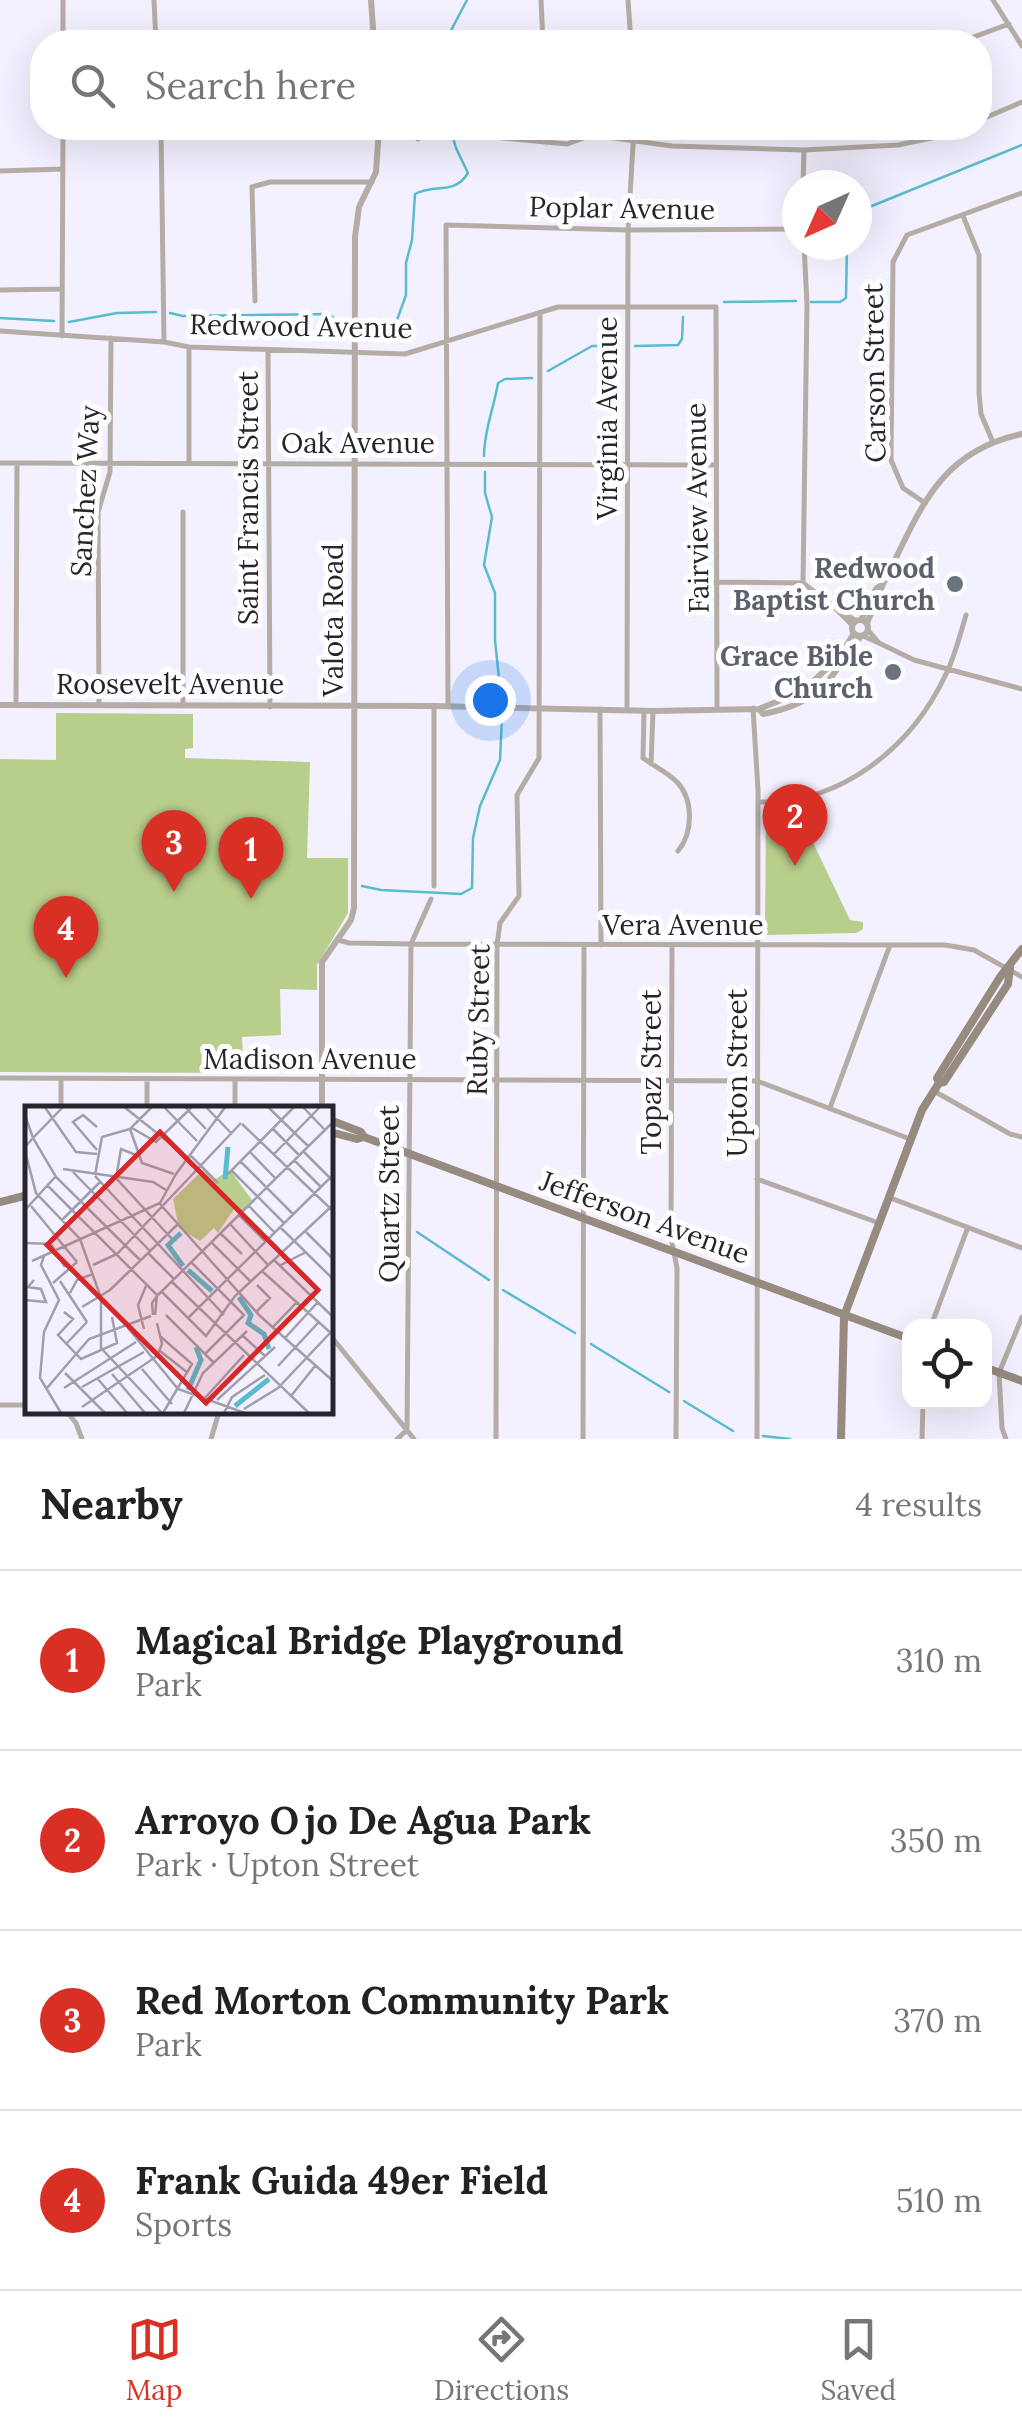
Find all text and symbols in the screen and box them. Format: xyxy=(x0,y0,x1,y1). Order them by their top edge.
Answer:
search box xyxy=(30,30,992,140)
icon: search xyxy=(65,58,120,113)
text: Search here xyxy=(145,61,356,109)
north arrow xyxy=(782,170,872,260)
street label: Poplar Avenue xyxy=(529,188,715,228)
street label: Carson Street xyxy=(854,283,894,463)
street label: Redwood Avenue xyxy=(189,306,413,346)
street label: Virginia Avenue xyxy=(589,316,625,521)
street label: Saint Francis Street xyxy=(230,371,266,625)
street label: Fairview Avenue xyxy=(677,402,717,614)
street label: Sanchez Way xyxy=(63,404,107,578)
street label: Oak Avenue xyxy=(281,425,435,461)
street label: Valota Road xyxy=(315,543,351,698)
place label: Redwood Baptist Church xyxy=(733,550,935,618)
marker: Redwood Baptist Church xyxy=(944,573,966,595)
place label: Grace Bible Church xyxy=(720,638,873,706)
marker: Grace Bible Church xyxy=(882,661,904,683)
street label: Roosevelt Avenue xyxy=(56,666,284,702)
your location xyxy=(465,675,516,726)
pin: 2 xyxy=(762,784,828,866)
pin: 3 xyxy=(142,810,206,892)
pin: 1 xyxy=(218,816,284,899)
pin: 4 xyxy=(34,896,98,978)
street label: Vera Avenue xyxy=(601,907,764,943)
street label: Ruby Street xyxy=(459,944,497,1096)
street label: Upton Street xyxy=(719,988,755,1157)
street label: Topaz Street xyxy=(633,989,669,1155)
street label: Madison Avenue xyxy=(203,1041,417,1077)
street label: Quartz Street xyxy=(371,1105,407,1283)
inset map xyxy=(25,1106,332,1414)
street label: Jefferson Avenue xyxy=(534,1162,755,1272)
map controls xyxy=(902,1319,992,1409)
button: locate xyxy=(902,1319,992,1409)
text: Nearby xyxy=(40,1477,183,1531)
text: 4 results xyxy=(855,1484,982,1525)
text: Magical Bridge Playground xyxy=(135,1616,624,1664)
text: 1 xyxy=(66,1640,79,1681)
text: 310 m xyxy=(896,1640,982,1681)
text: Park xyxy=(135,1664,202,1705)
text: Arroyo Ojo De Agua Park xyxy=(135,1796,591,1844)
text: 2 xyxy=(64,1820,81,1861)
text: 350 m xyxy=(890,1820,982,1861)
text: Park · Upton Street xyxy=(135,1844,419,1885)
text: Red Morton Community Park xyxy=(135,1976,669,2024)
text: 3 xyxy=(64,2000,81,2041)
text: 370 m xyxy=(893,2000,982,2041)
text: Park xyxy=(135,2024,202,2065)
text: Frank Guida 49er Field xyxy=(135,2156,548,2204)
text: 4 xyxy=(64,2180,81,2221)
text: 510 m xyxy=(896,2180,982,2221)
text: Sports xyxy=(135,2204,232,2245)
tab: Map xyxy=(126,2312,183,2408)
tab: Directions xyxy=(434,2312,569,2408)
tab: Saved xyxy=(821,2312,896,2408)

